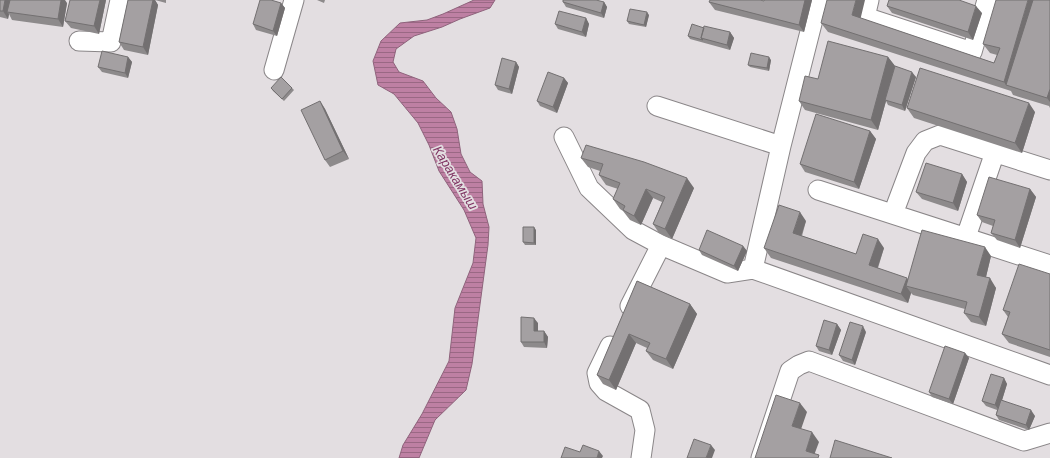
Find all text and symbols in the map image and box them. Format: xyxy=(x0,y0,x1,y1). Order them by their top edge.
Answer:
water label: Каракамыш xyxy=(429,143,481,213)

